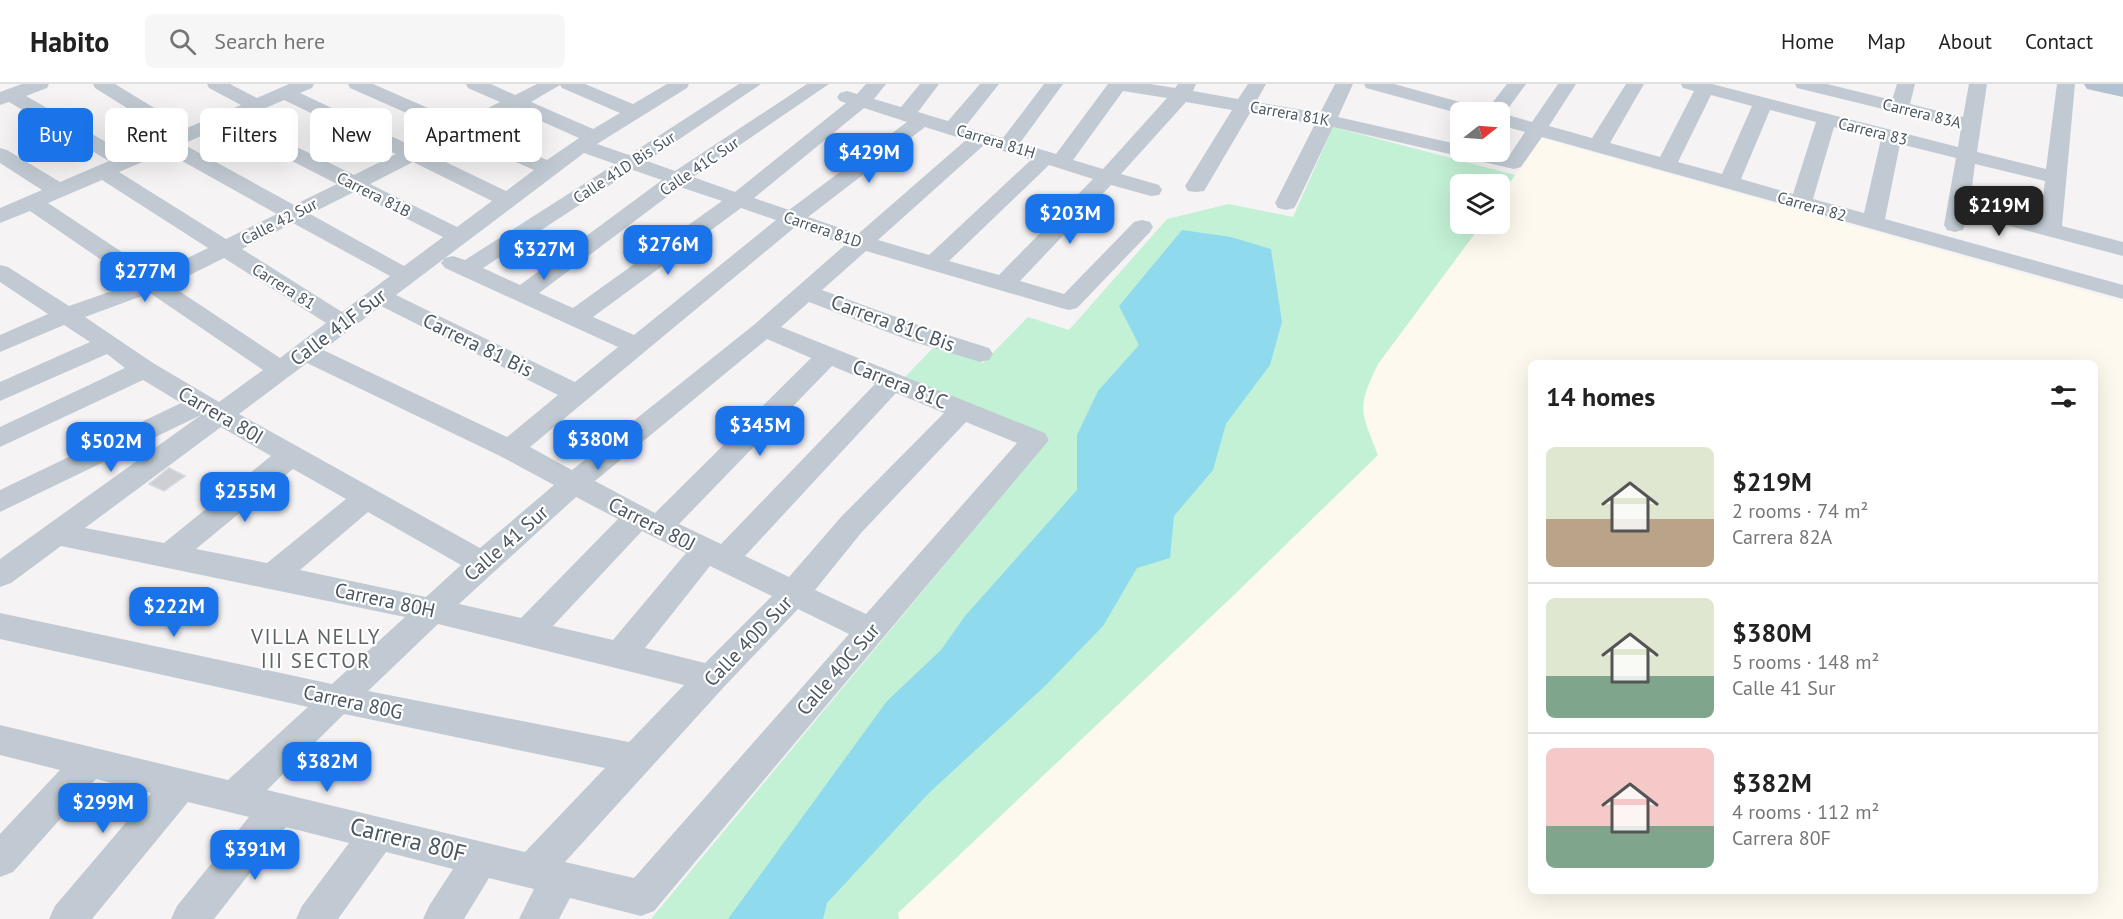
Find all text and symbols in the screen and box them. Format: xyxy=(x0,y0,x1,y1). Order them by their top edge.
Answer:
search box xyxy=(145,14,565,68)
text: Habito xyxy=(30,23,109,60)
icon: search xyxy=(166,25,199,58)
text: Search here xyxy=(214,27,325,55)
text: Home xyxy=(1781,28,1834,55)
text: Map xyxy=(1867,28,1906,55)
text: About xyxy=(1939,28,1992,55)
text: Contact xyxy=(2025,28,2093,55)
street label: Carrera 83A xyxy=(1881,94,1964,133)
street label: Carrera 81K xyxy=(1249,96,1332,130)
north arrow xyxy=(1450,102,1510,162)
map controls xyxy=(1450,102,1510,234)
chip: Buy xyxy=(18,108,93,162)
chip: Rent xyxy=(105,108,188,162)
chip: Filters xyxy=(200,108,298,162)
chip: New xyxy=(310,108,392,162)
chip: Apartment xyxy=(404,108,542,162)
street label: Carrera 83 xyxy=(1836,113,1910,149)
street label: Carrera 81H xyxy=(954,119,1038,163)
street label: Calle 41D Bis Sur xyxy=(569,126,679,207)
street label: Calle 41C Sur xyxy=(656,132,743,200)
pin: $429M xyxy=(827,133,911,184)
text: $429M xyxy=(838,139,900,165)
street label: Carrera 81B xyxy=(334,167,414,221)
button: layers xyxy=(1450,174,1510,234)
pin: $219M xyxy=(1957,186,2041,237)
street label: Carrera 82 xyxy=(1775,187,1849,225)
text: $219M xyxy=(1968,192,2030,218)
street label: Calle 42 Sur xyxy=(238,193,321,249)
pin: $203M xyxy=(1028,194,1112,245)
text: $203M xyxy=(1039,200,1101,226)
street label: Carrera 81D xyxy=(781,206,865,252)
pin: $276M xyxy=(626,225,710,276)
pin: $327M xyxy=(502,230,586,281)
text: $276M xyxy=(637,231,699,257)
text: $327M xyxy=(513,236,575,262)
pin: $277M xyxy=(103,252,187,303)
text: $277M xyxy=(114,258,176,284)
street label: Carrera 81 xyxy=(249,259,319,313)
street label: Calle 41F Sur xyxy=(285,282,391,372)
street label: Carrera 81C Bis xyxy=(827,289,959,357)
street label: Carrera 81 Bis xyxy=(419,307,537,383)
street label: Carrera 81C xyxy=(849,353,951,415)
street label: Carrera 80I xyxy=(174,380,268,450)
text: 14 homes xyxy=(1546,380,1655,413)
icon: filters xyxy=(2047,380,2080,413)
pin: $345M xyxy=(718,406,802,457)
text: $345M xyxy=(729,412,791,438)
pin: $380M xyxy=(556,420,640,471)
pin: $502M xyxy=(69,422,153,473)
text: $380M xyxy=(567,426,629,452)
text: $502M xyxy=(80,428,142,454)
text: $219M xyxy=(1732,465,1812,498)
icon: home xyxy=(1594,471,1666,543)
pin: $255M xyxy=(203,472,287,523)
text: $255M xyxy=(214,478,276,504)
street label: Carrera 80J xyxy=(604,491,700,557)
text: 2 rooms · 74 m² xyxy=(1732,498,1868,524)
street label: Calle 41 Sur xyxy=(458,499,554,587)
text: Carrera 82A xyxy=(1732,524,1832,550)
street label: Carrera 80H xyxy=(332,577,438,623)
pin: $222M xyxy=(132,587,216,638)
street label: Calle 40D Sur xyxy=(698,590,798,692)
text: $222M xyxy=(143,593,205,619)
text: $380M xyxy=(1732,616,1812,649)
street label: Calle 40C Sur xyxy=(791,617,885,721)
icon: home xyxy=(1594,622,1666,694)
district label: VILLA NELLY III SECTOR xyxy=(250,623,381,674)
text: 5 rooms · 148 m² xyxy=(1732,649,1879,675)
text: Calle 41 Sur xyxy=(1732,675,1836,701)
street label: Carrera 80G xyxy=(301,679,405,725)
pin: $382M xyxy=(285,742,369,793)
text: $382M xyxy=(296,748,358,774)
text: $382M xyxy=(1732,766,1812,799)
icon: home xyxy=(1594,772,1666,844)
pin: $299M xyxy=(61,783,145,834)
text: $299M xyxy=(72,789,134,815)
text: 4 rooms · 112 m² xyxy=(1732,799,1879,825)
street label: Carrera 80F xyxy=(347,810,469,869)
text: Carrera 80F xyxy=(1732,825,1831,851)
pin: $391M xyxy=(213,830,297,881)
text: $391M xyxy=(224,836,286,862)

